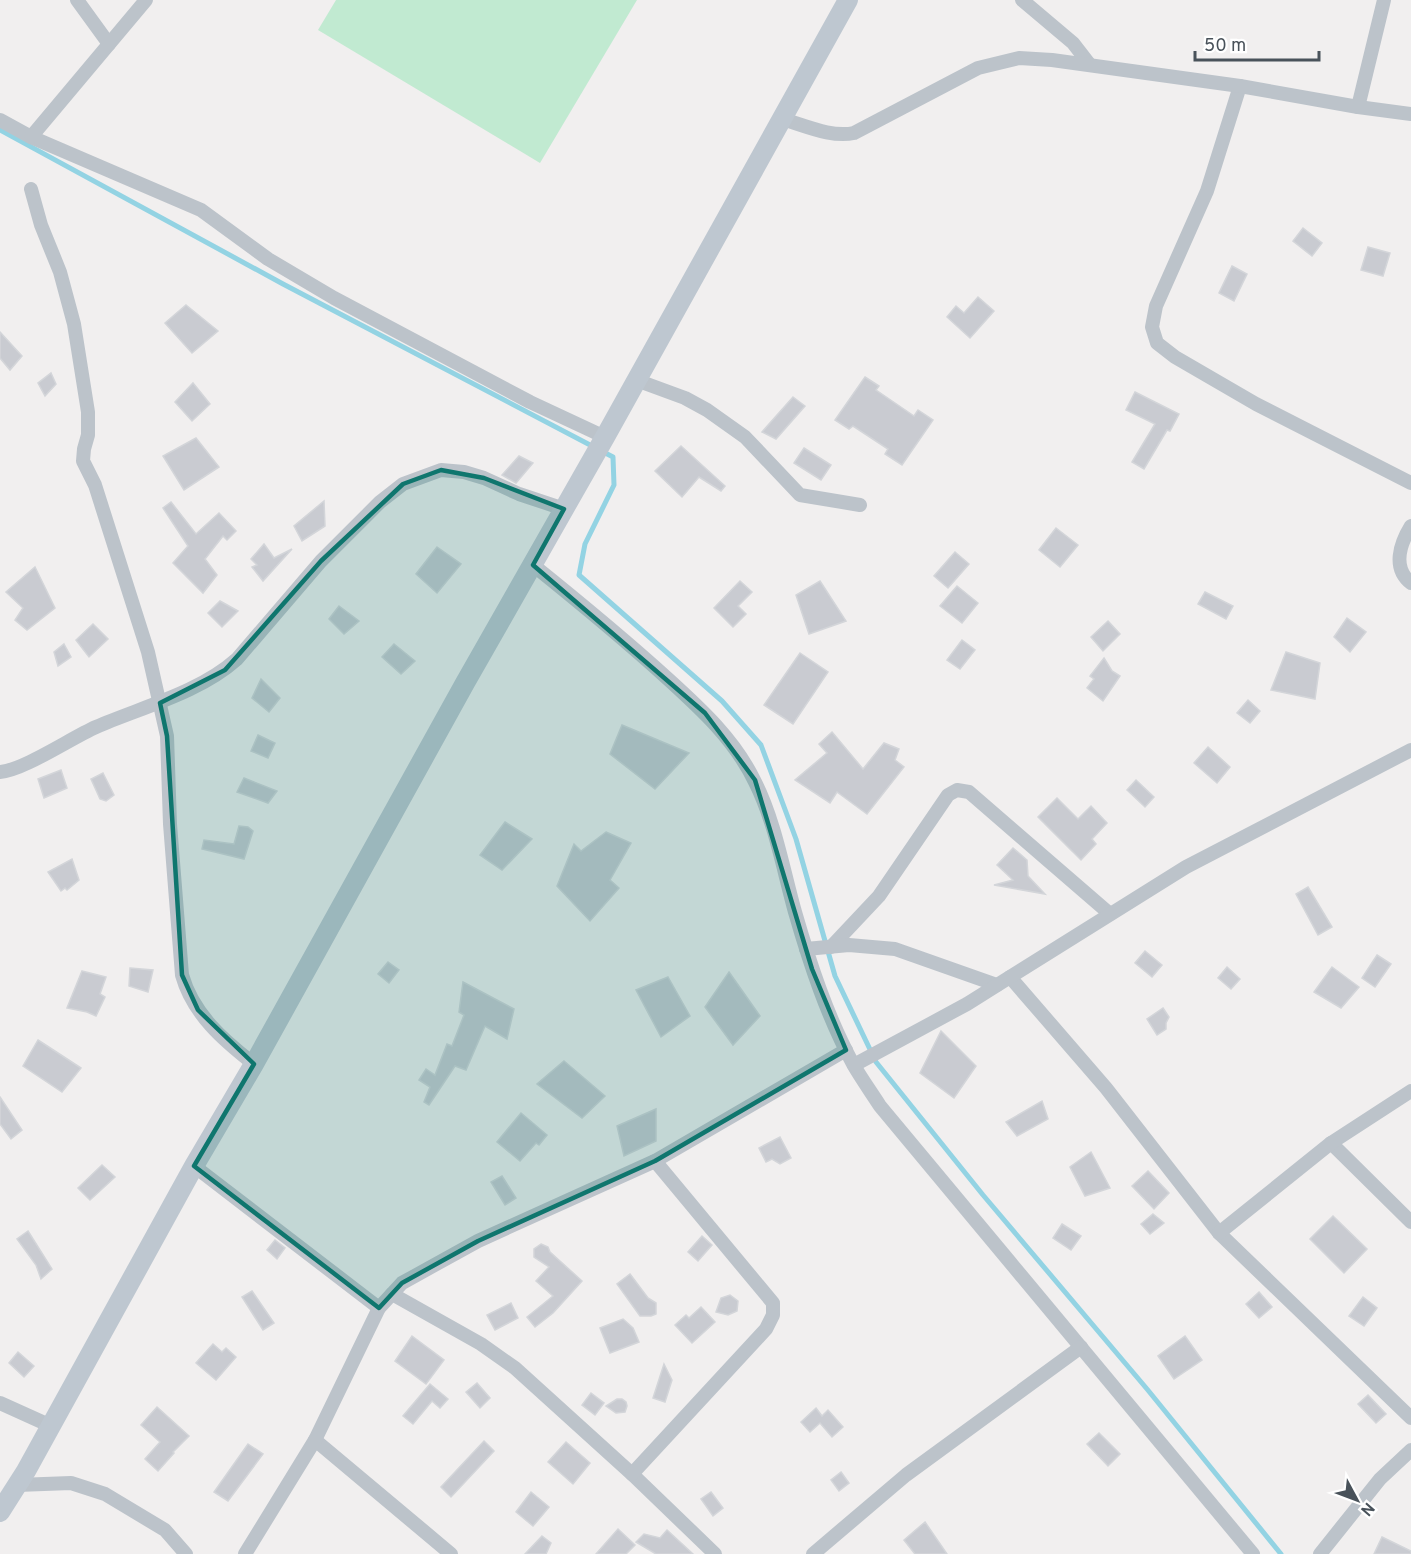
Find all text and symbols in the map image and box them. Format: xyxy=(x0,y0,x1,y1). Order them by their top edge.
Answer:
scale bar xyxy=(1195,24,1320,62)
text: 50 m xyxy=(1204,35,1246,58)
north arrow xyxy=(1327,1470,1387,1530)
text: N xyxy=(1355,1498,1378,1519)

